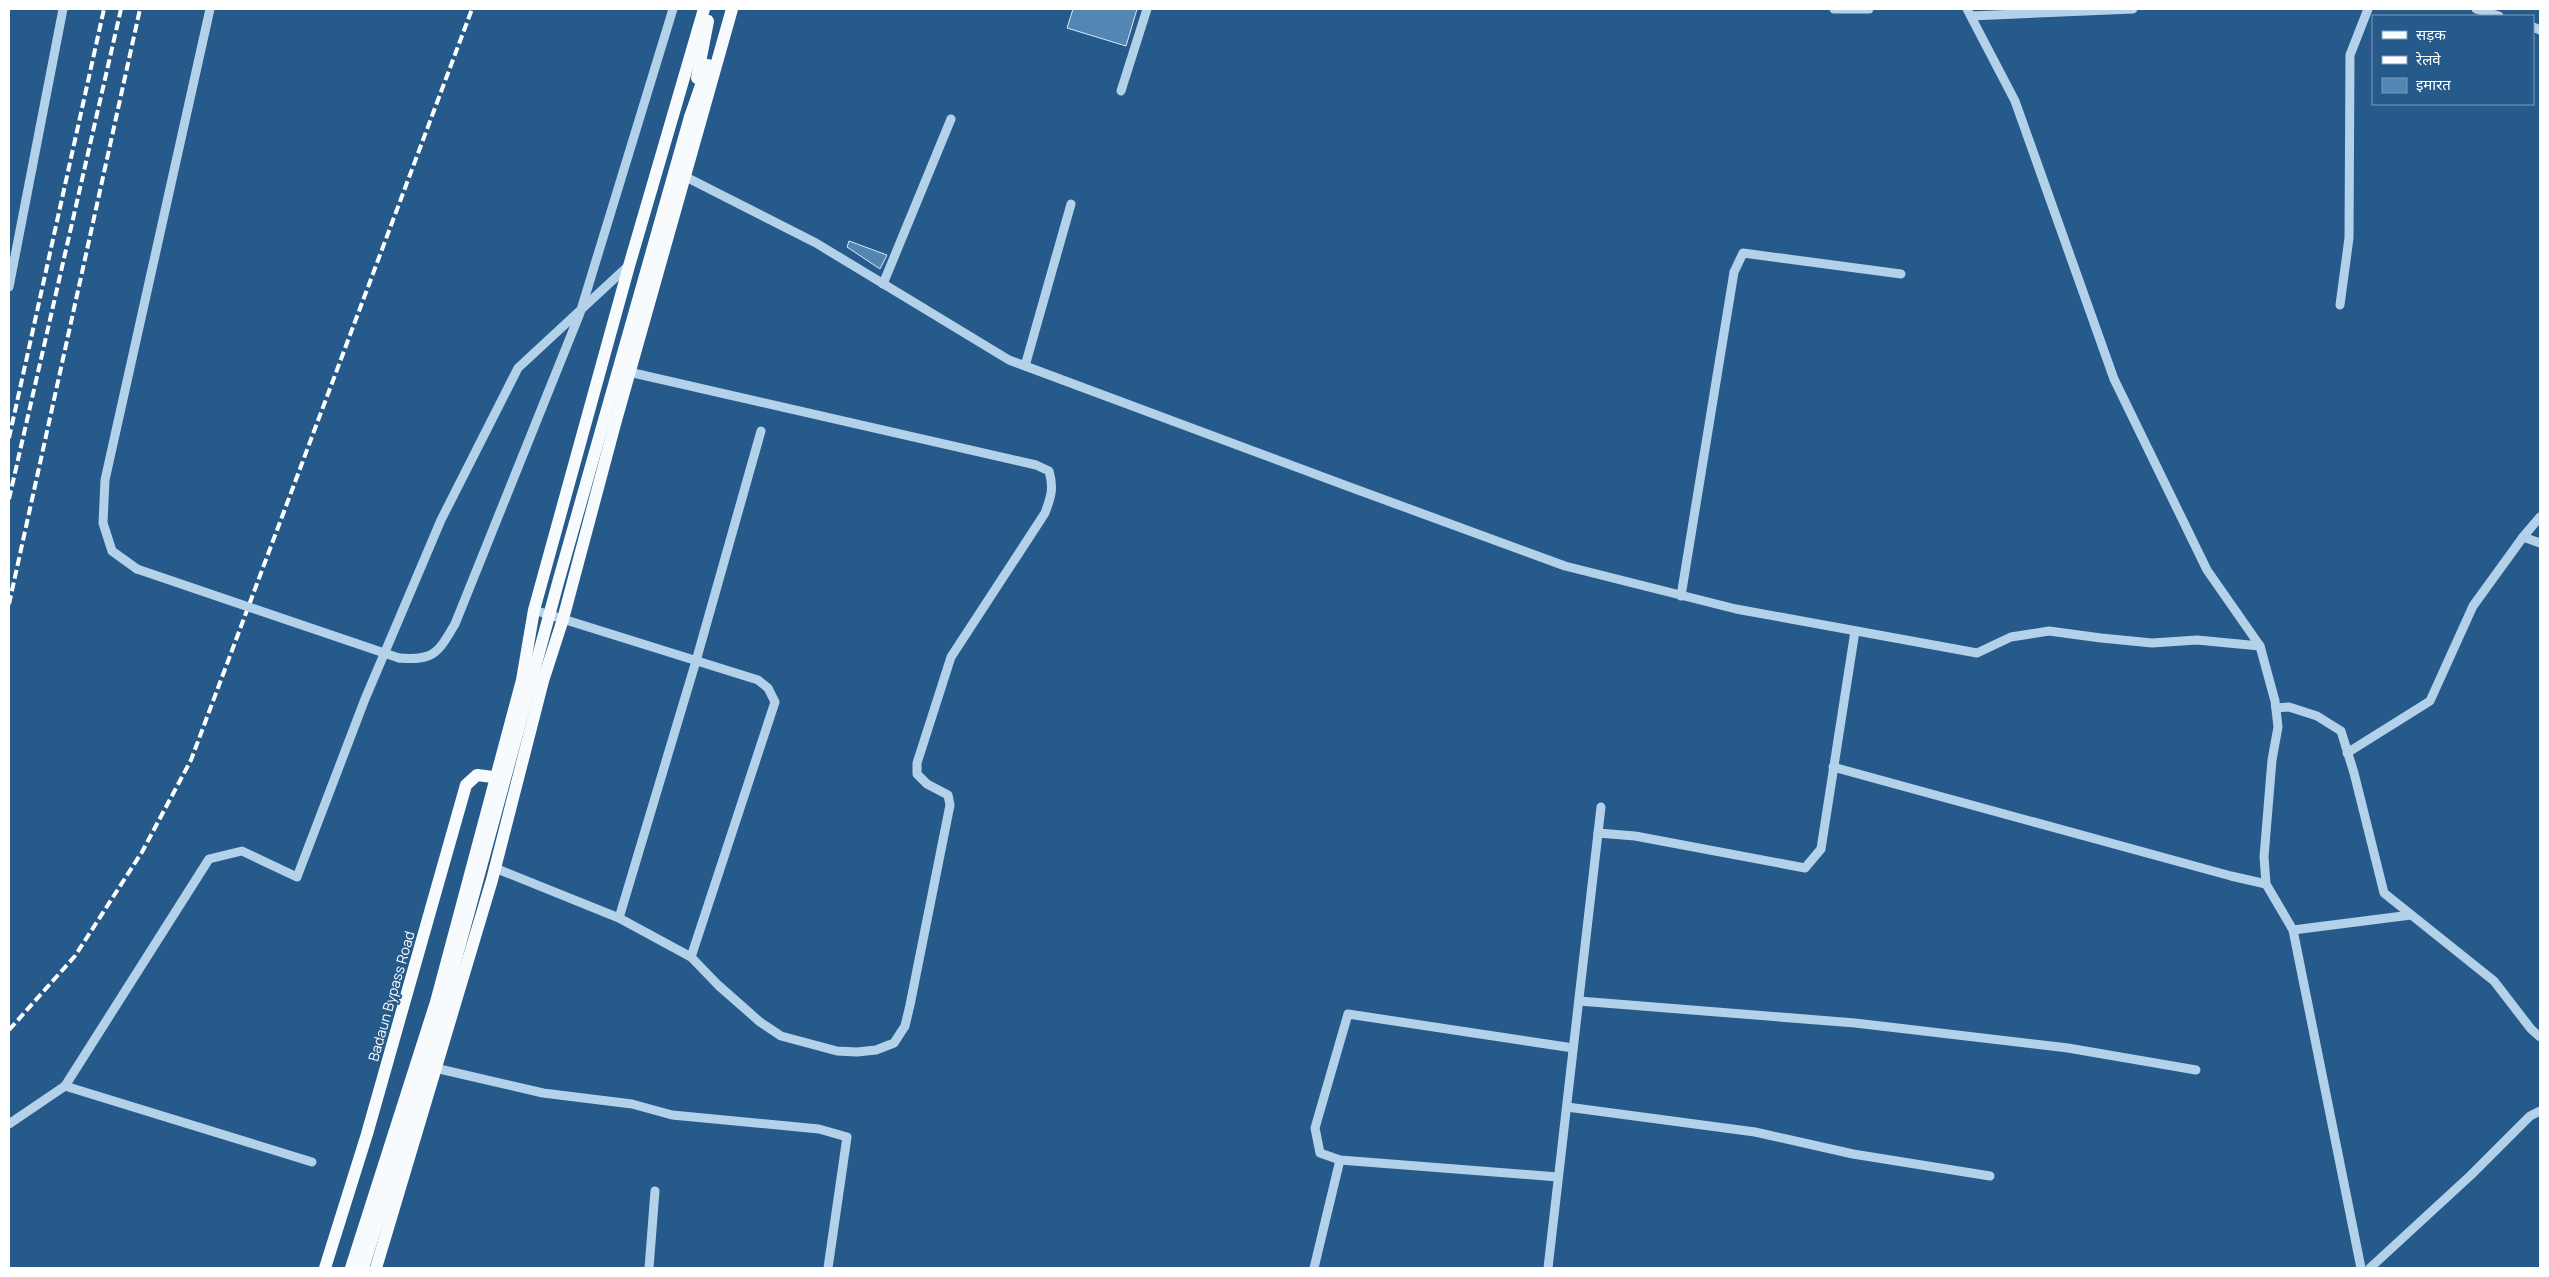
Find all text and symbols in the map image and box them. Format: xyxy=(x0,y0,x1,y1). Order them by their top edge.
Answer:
legend xyxy=(2372,15,2534,105)
text: सड़क xyxy=(2416,24,2446,45)
text: रेलवे xyxy=(2415,49,2441,70)
text: इमारत xyxy=(2416,74,2451,95)
street label: Badaun Bypass Road xyxy=(363,929,419,1063)

